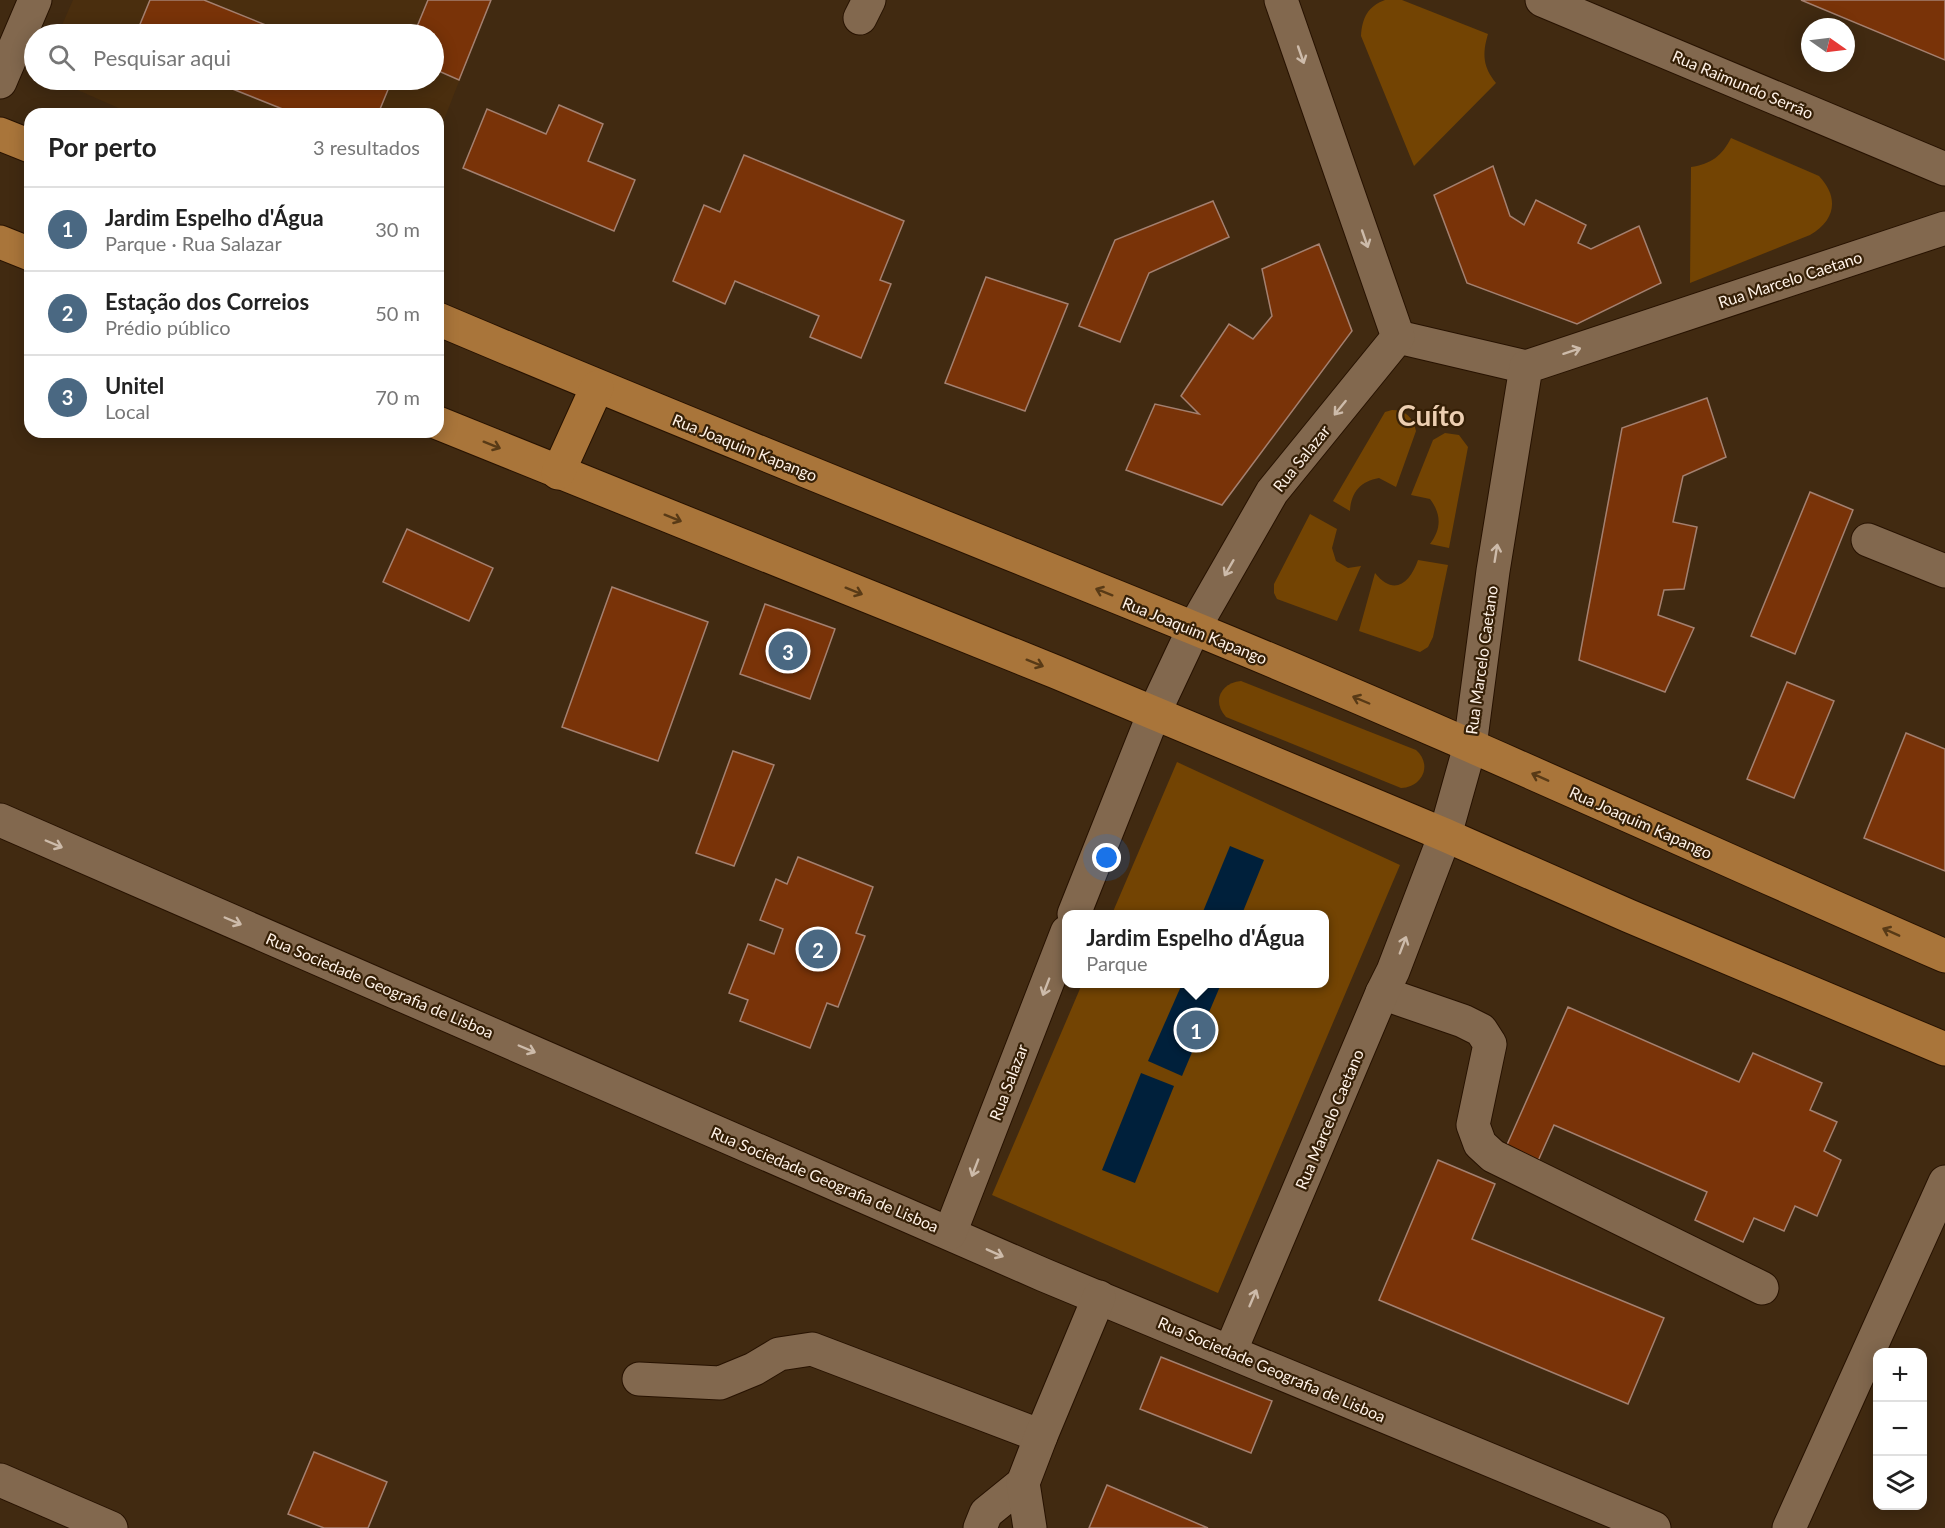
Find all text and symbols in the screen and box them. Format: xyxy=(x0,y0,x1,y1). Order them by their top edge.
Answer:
north arrow xyxy=(1801,18,1855,72)
search box xyxy=(24,24,444,90)
icon: search xyxy=(45,41,78,74)
text: Pesquisar aqui xyxy=(93,44,231,71)
one-way arrow xyxy=(1296,45,1307,64)
street label: Rua Raimundo Serrão xyxy=(1670,46,1816,122)
text: Por perto xyxy=(48,131,157,163)
text: 3 resultados xyxy=(313,135,420,159)
text: Jardim Espelho d'Água xyxy=(105,204,324,231)
text: 1 xyxy=(62,217,73,241)
text: 30 m xyxy=(375,217,420,241)
one-way arrow xyxy=(1360,230,1371,248)
text: Parque · Rua Salazar xyxy=(105,231,282,255)
street label: Rua Marcelo Caetano xyxy=(1716,247,1864,311)
text: Estação dos Correios xyxy=(105,288,309,315)
text: 2 xyxy=(62,301,73,325)
text: 50 m xyxy=(375,301,420,325)
text: Prédio público xyxy=(105,315,231,339)
one-way arrow xyxy=(1562,345,1581,356)
text: Unitel xyxy=(105,372,164,399)
text: 3 xyxy=(62,385,73,409)
text: 70 m xyxy=(375,385,420,409)
district label: Cuíto xyxy=(1397,398,1465,432)
text: Local xyxy=(105,399,150,423)
one-way arrow xyxy=(1334,400,1347,416)
street label: Rua Joaquim Kapango xyxy=(670,409,820,485)
street label: Rua Salazar xyxy=(1268,421,1334,495)
one-way arrow xyxy=(482,440,501,451)
one-way arrow xyxy=(663,513,682,524)
one-way arrow xyxy=(1491,543,1502,563)
one-way arrow xyxy=(1223,559,1235,576)
street label: Rua Marcelo Caetano xyxy=(1461,584,1501,736)
one-way arrow xyxy=(844,586,863,597)
one-way arrow xyxy=(1095,586,1114,597)
street label: Rua Joaquim Kapango xyxy=(1120,592,1270,668)
pin: 3 xyxy=(768,628,808,674)
one-way arrow xyxy=(1025,658,1044,669)
one-way arrow xyxy=(1353,694,1371,705)
one-way arrow xyxy=(1532,771,1550,782)
street label: Rua Joaquim Kapango xyxy=(1567,782,1715,862)
one-way arrow xyxy=(44,838,62,850)
your location xyxy=(1092,843,1121,872)
popup xyxy=(1062,910,1329,988)
one-way arrow xyxy=(223,916,241,927)
text: Jardim Espelho d'Água xyxy=(1086,924,1305,951)
pin: 2 xyxy=(798,926,838,972)
one-way arrow xyxy=(1883,926,1901,938)
street label: Rua Sociedade Geografia de Lisboa xyxy=(263,928,497,1042)
one-way arrow xyxy=(1398,936,1409,955)
text: Parque xyxy=(1086,951,1148,975)
one-way arrow xyxy=(1040,977,1051,995)
pin: 1 xyxy=(1176,1008,1216,1052)
street label: Rua Salazar xyxy=(985,1041,1031,1123)
one-way arrow xyxy=(517,1044,536,1055)
street label: Rua Marcelo Caetano xyxy=(1291,1046,1367,1192)
street label: Rua Sociedade Geografia de Lisboa xyxy=(708,1122,942,1236)
one-way arrow xyxy=(969,1158,980,1177)
one-way arrow xyxy=(985,1248,1003,1259)
one-way arrow xyxy=(1248,1290,1259,1308)
street label: Rua Sociedade Geografia de Lisboa xyxy=(1155,1312,1389,1426)
map controls xyxy=(1873,1348,1927,1510)
button: + xyxy=(1873,1348,1927,1402)
button: − xyxy=(1873,1402,1927,1456)
button: layers xyxy=(1873,1456,1927,1510)

